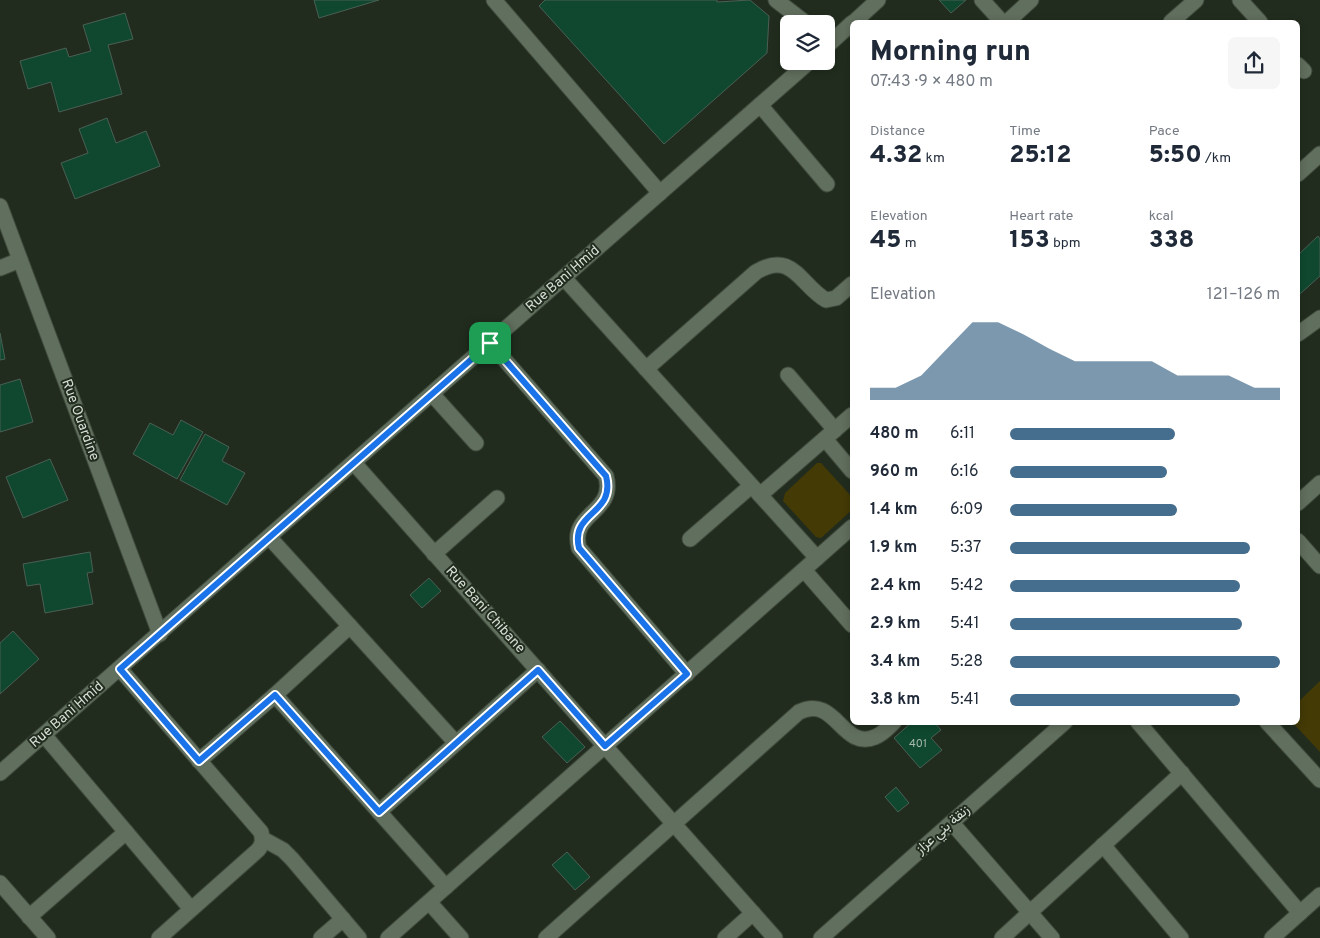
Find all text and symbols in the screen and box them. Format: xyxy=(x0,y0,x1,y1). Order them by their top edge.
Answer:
map controls xyxy=(780,15,835,70)
button: layers xyxy=(780,15,835,70)
text: Morning run xyxy=(870,35,1031,71)
button: share xyxy=(1228,37,1280,89)
text: 07:43 · 9 × 480 m xyxy=(870,72,993,92)
text: Distance xyxy=(870,123,925,140)
text: Time xyxy=(1009,123,1041,140)
text: Pace xyxy=(1149,123,1179,140)
text: 4.32 xyxy=(870,140,922,172)
text: 25:12 xyxy=(1009,140,1072,172)
text: 5:50 xyxy=(1149,140,1202,172)
text: km xyxy=(922,150,945,167)
text: /km xyxy=(1202,150,1231,167)
text: Elevation xyxy=(870,208,928,225)
text: Heart rate xyxy=(1009,208,1073,225)
text: kcal xyxy=(1149,208,1174,225)
text: 45 xyxy=(870,225,901,257)
text: 153 xyxy=(1009,225,1050,257)
text: 338 xyxy=(1149,225,1194,257)
text: m xyxy=(901,235,917,252)
text: bpm xyxy=(1050,235,1081,252)
street label: Rue Bani Hmid xyxy=(523,242,603,316)
text: Elevation xyxy=(870,285,936,305)
text: 121–126 m xyxy=(1207,285,1280,305)
pin xyxy=(469,322,511,364)
icon: arrive xyxy=(476,329,504,357)
street label: Rue Ouardine xyxy=(57,377,103,463)
text: 480 m xyxy=(870,424,919,444)
text: 6:11 xyxy=(950,424,975,444)
text: 960 m xyxy=(870,462,918,482)
text: 6:16 xyxy=(950,462,979,482)
text: 1.4 km xyxy=(870,500,918,520)
text: 6:09 xyxy=(950,500,983,520)
text: 1.9 km xyxy=(870,538,917,558)
text: 5:37 xyxy=(950,538,981,558)
street label: Rue Bani Chibane xyxy=(442,563,528,657)
text: 2.4 km xyxy=(870,576,921,596)
text: 5:42 xyxy=(950,576,983,596)
text: 2.9 km xyxy=(870,614,921,634)
text: 5:41 xyxy=(950,614,979,634)
text: 3.4 km xyxy=(870,652,920,672)
text: 5:28 xyxy=(950,652,983,672)
street label: Rue Bani Hmid xyxy=(27,678,107,752)
text: 3.8 km xyxy=(870,690,920,710)
text: 5:41 xyxy=(950,690,979,710)
house number: 401 xyxy=(909,737,927,751)
street label: زنقة بني عزاز xyxy=(912,802,975,860)

